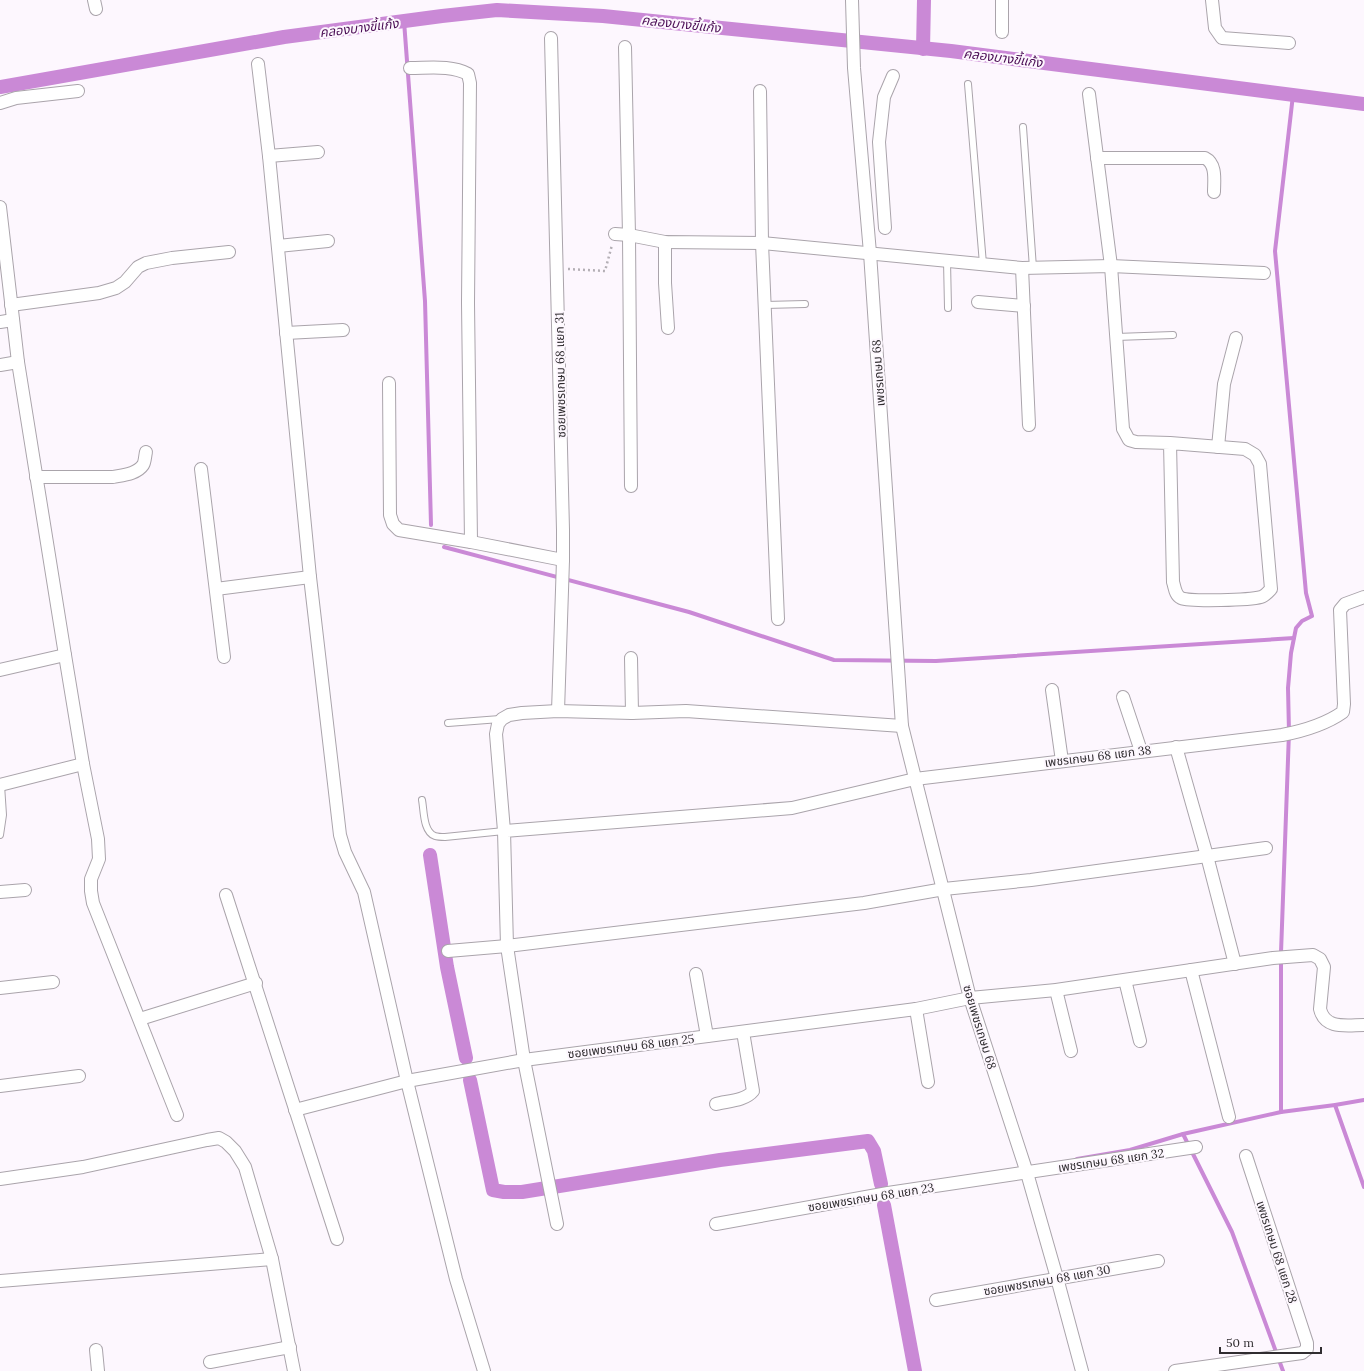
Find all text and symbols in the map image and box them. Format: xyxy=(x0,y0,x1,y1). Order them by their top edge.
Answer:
water label: คลองบางขี้แก้ง xyxy=(641,10,722,37)
water label: คลองบางขี้แก้ง xyxy=(319,14,400,41)
water label: คลองบางขี้แก้ง xyxy=(963,44,1044,71)
street label: ซอยเพชรเกษม 68 แยก 31 xyxy=(551,312,569,438)
street label: เพชรเกษม 68 xyxy=(868,339,888,407)
street label: เพชรเกษม 68 แยก 38 xyxy=(1044,742,1152,770)
street label: ซอยเพชรเกษม 68 xyxy=(960,983,1000,1071)
street label: ซอยเพชรเกษม 68 แยก 25 xyxy=(567,1031,695,1061)
street label: เพชรเกษม 68 แยก 32 xyxy=(1057,1145,1165,1175)
street label: ซอยเพชรเกษม 68 แยก 23 xyxy=(807,1180,935,1214)
street label: เพชรเกษม 68 แยก 28 xyxy=(1253,1199,1301,1305)
street label: ซอยเพชรเกษม 68 แยก 30 xyxy=(982,1261,1112,1299)
scale bar xyxy=(1220,1329,1321,1355)
text: 50 m xyxy=(1226,1335,1254,1350)

